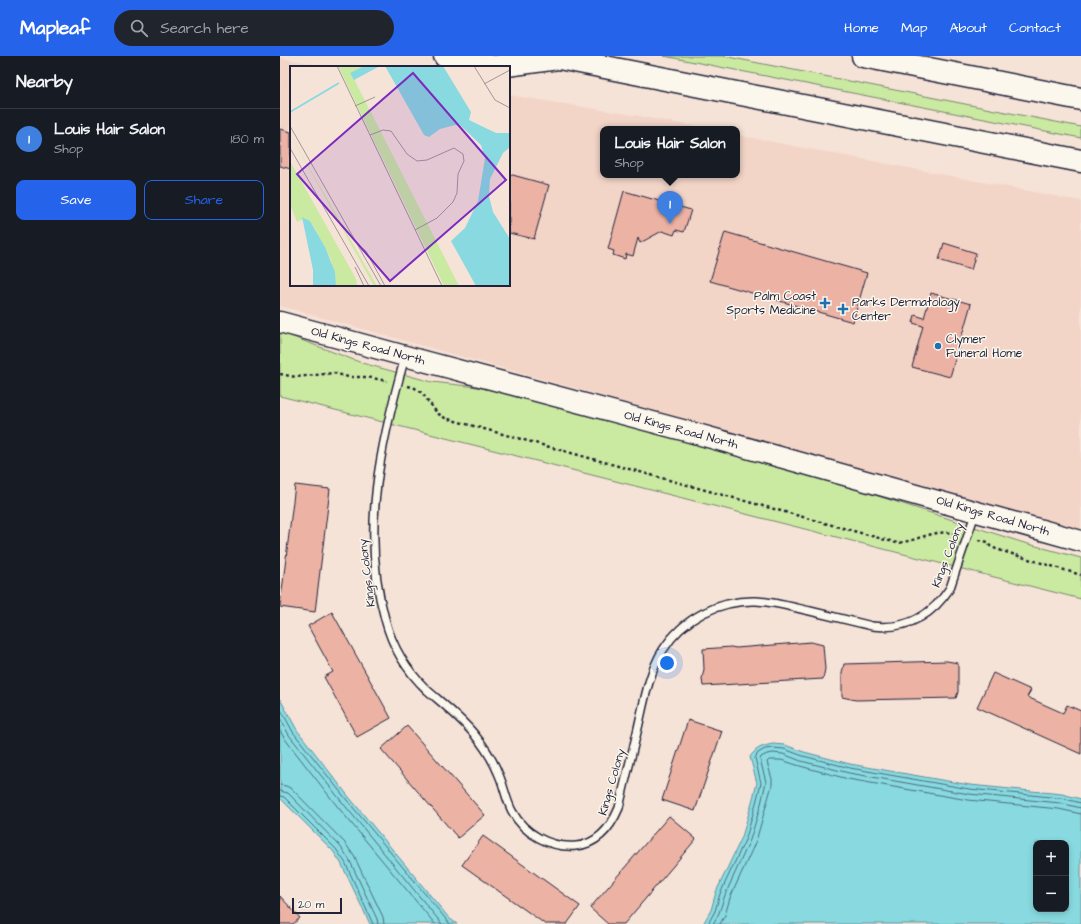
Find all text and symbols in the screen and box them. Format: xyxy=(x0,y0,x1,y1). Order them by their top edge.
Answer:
search box xyxy=(114,10,394,46)
text: Mapleaf xyxy=(20,15,90,42)
icon: search xyxy=(128,17,150,39)
text: Search here xyxy=(160,18,249,39)
text: Home xyxy=(844,18,879,38)
text: Map xyxy=(901,18,927,38)
text: About xyxy=(949,18,987,38)
text: Contact xyxy=(1009,18,1061,38)
inset map xyxy=(290,66,510,286)
text: Nearby xyxy=(16,70,73,94)
text: Louis Hair Salon xyxy=(54,119,165,140)
popup xyxy=(600,126,740,178)
text: 1 xyxy=(28,130,30,148)
text: 180 m xyxy=(230,130,264,148)
text: Louis Hair Salon xyxy=(614,133,726,154)
text: Shop xyxy=(54,140,83,158)
text: Shop xyxy=(614,154,644,172)
button: Save xyxy=(16,180,136,220)
button: Share xyxy=(144,180,264,220)
pin: 1 xyxy=(657,191,683,224)
place label: Palm Coast Sports Medicine xyxy=(726,288,817,319)
place label: Parks Dermatology Center xyxy=(852,294,960,325)
marker: Palm Coast Sports Medicine xyxy=(819,297,831,309)
marker: Parks Dermatology Center xyxy=(837,303,849,315)
street label: Old Kings Road North xyxy=(309,323,427,370)
place label: Clymer Funeral Home xyxy=(946,331,1023,362)
marker: Clymer Funeral Home xyxy=(933,341,943,351)
street label: Old Kings Road North xyxy=(622,407,740,454)
street label: Old Kings Road North xyxy=(934,492,1052,541)
street label: Kings Colony xyxy=(928,520,969,590)
street label: Kings Colony xyxy=(354,537,381,608)
your location xyxy=(657,653,677,673)
street label: Kings Colony xyxy=(594,746,631,818)
map controls xyxy=(1033,840,1069,912)
button: + xyxy=(1033,840,1069,876)
button: − xyxy=(1033,876,1069,912)
scale bar xyxy=(292,896,342,915)
text: 20 m xyxy=(298,897,324,912)

